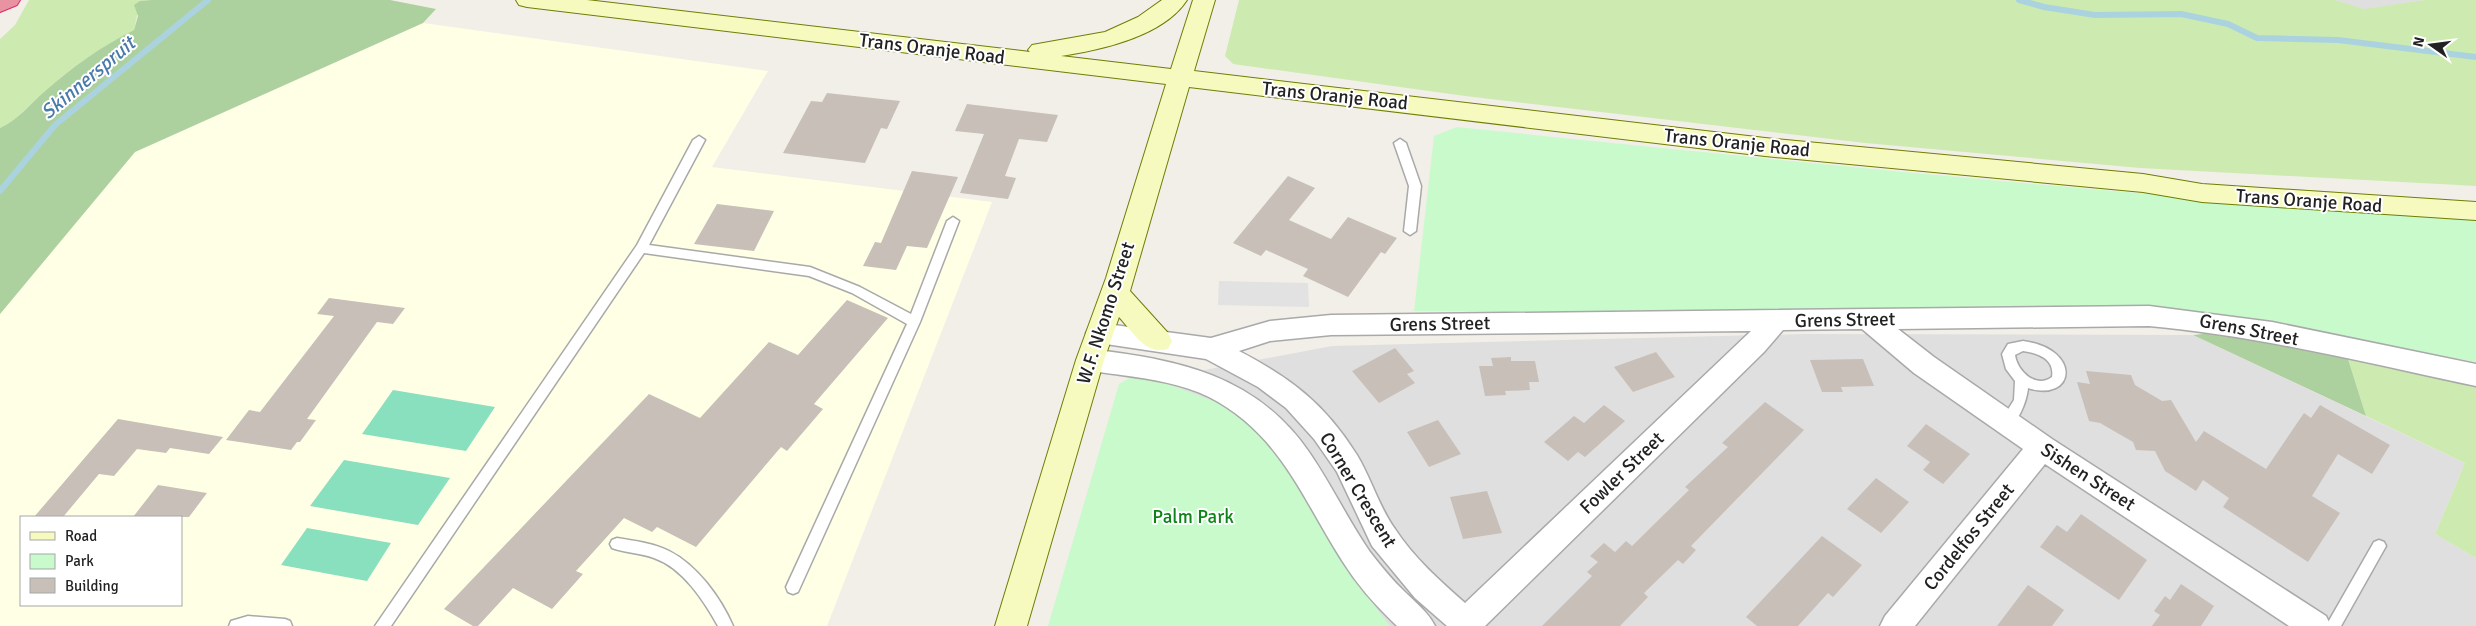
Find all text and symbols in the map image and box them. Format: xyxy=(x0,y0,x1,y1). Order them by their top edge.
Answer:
north arrow xyxy=(2406,20,2456,70)
street label: Trans Oranje Road xyxy=(858,28,1006,70)
water label: Skinnerspruit xyxy=(36,30,142,125)
text: N xyxy=(2409,35,2428,49)
street label: Trans Oranje Road xyxy=(1261,76,1409,116)
street label: Trans Oranje Road xyxy=(1663,123,1811,163)
street label: Trans Oranje Road xyxy=(2235,184,2383,218)
street label: W.F. Nkomo Street xyxy=(1072,239,1140,387)
street label: Grens Street xyxy=(1794,307,1896,333)
street label: Grens Street xyxy=(2197,309,2301,351)
street label: Grens Street xyxy=(1389,311,1491,337)
street label: Fowler Street xyxy=(1575,426,1670,519)
street label: Corner Crescent xyxy=(1314,428,1402,552)
street label: Sishen Street xyxy=(2036,438,2140,517)
street label: Cordelfos Street xyxy=(1918,478,2020,596)
park label: Palm Park xyxy=(1152,505,1234,529)
legend xyxy=(20,516,182,606)
text: Road xyxy=(65,527,97,545)
text: Park xyxy=(65,552,94,570)
text: Building xyxy=(65,577,119,595)

